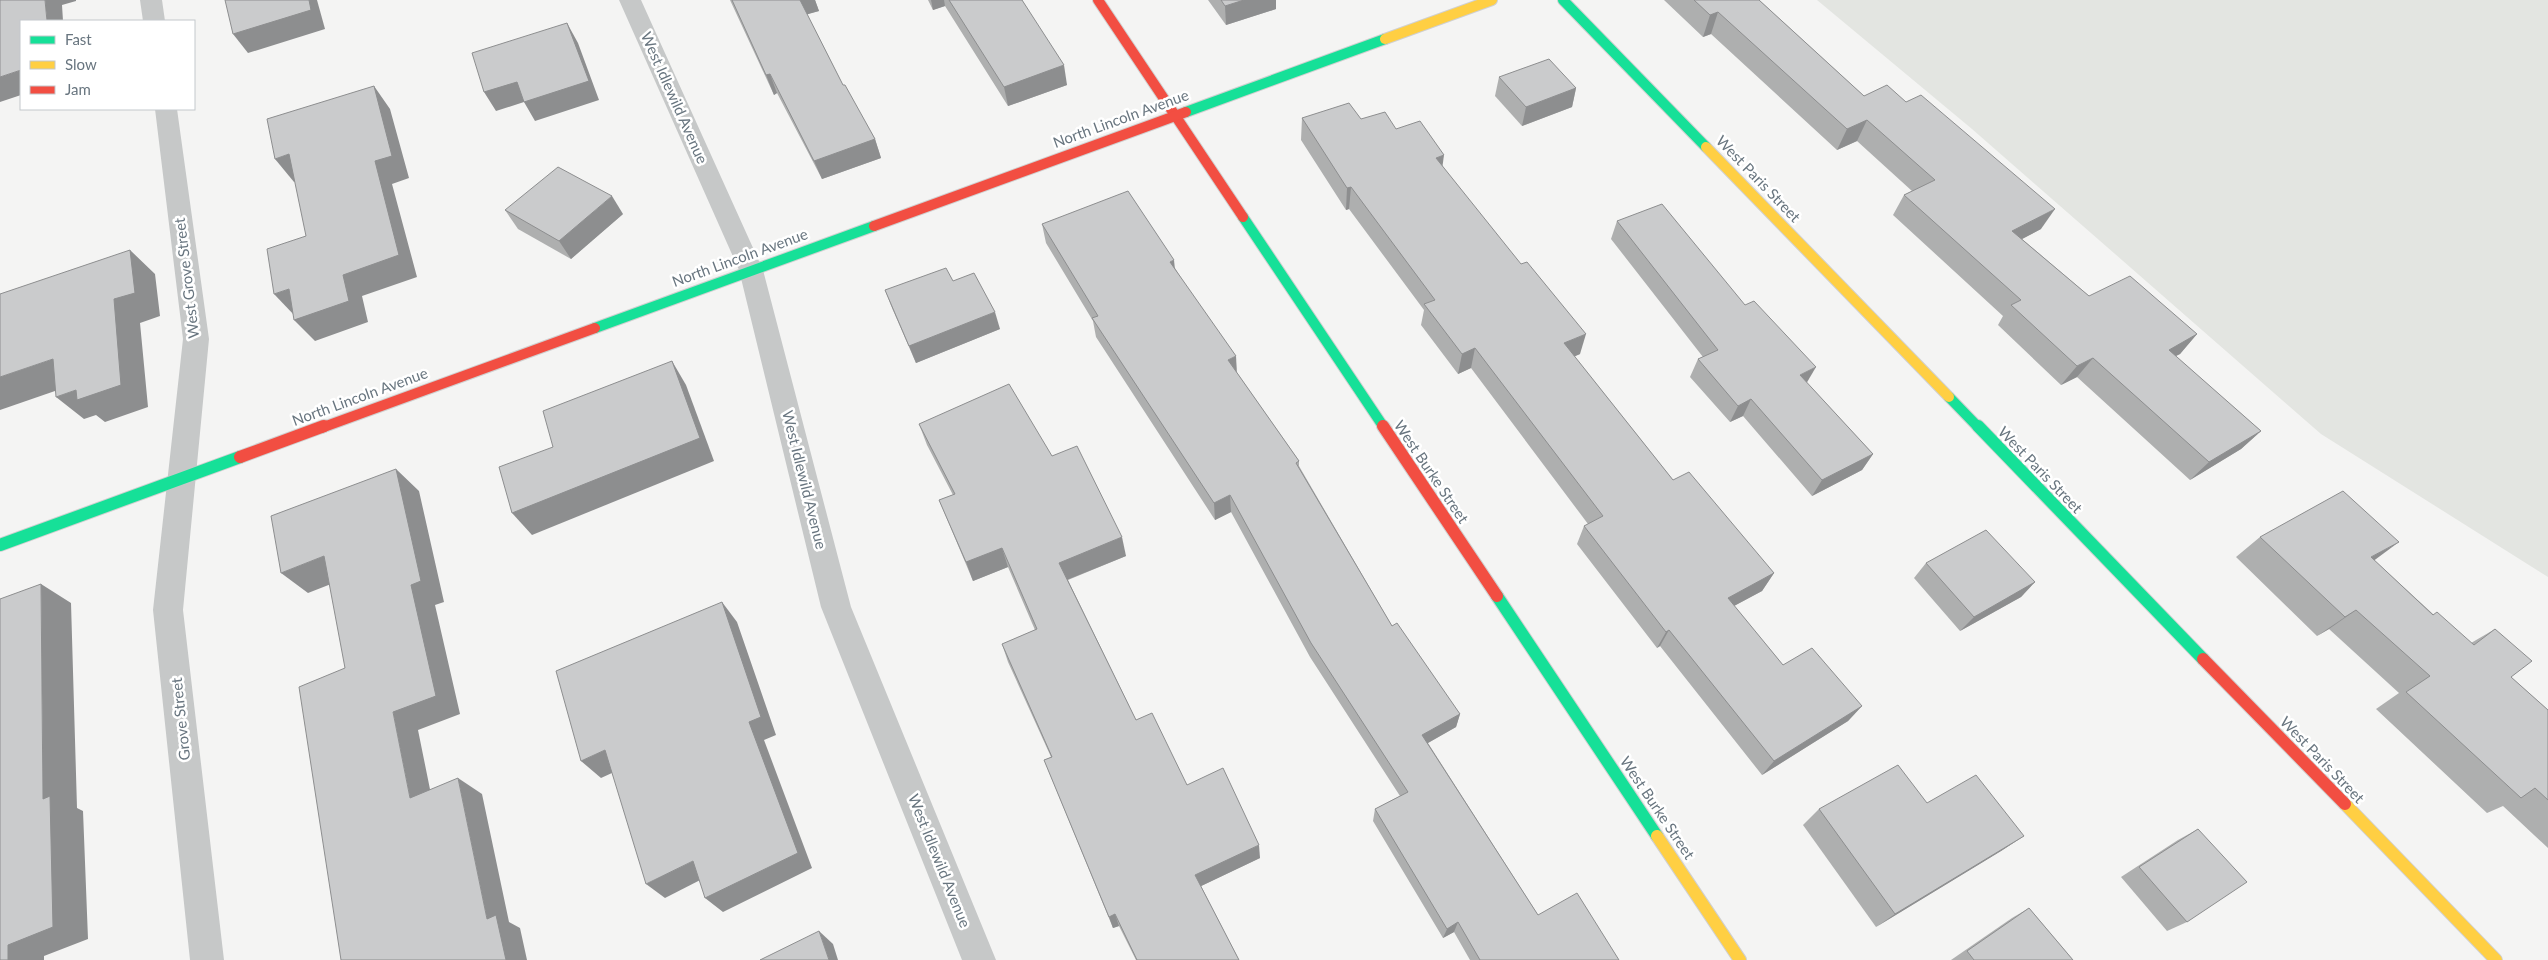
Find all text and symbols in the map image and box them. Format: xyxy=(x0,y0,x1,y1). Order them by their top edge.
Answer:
legend xyxy=(20,20,195,110)
street label: West Idlewild Avenue xyxy=(638,29,712,166)
text: Fast xyxy=(65,30,92,48)
text: Slow xyxy=(65,55,97,73)
text: Jam xyxy=(65,80,91,98)
street label: North Lincoln Avenue xyxy=(1050,85,1191,151)
street label: West Paris Street xyxy=(1713,131,1805,226)
street label: West Grove Street xyxy=(170,216,202,339)
street label: North Lincoln Avenue xyxy=(669,224,810,290)
street label: North Lincoln Avenue xyxy=(289,363,430,429)
street label: West Idlewild Avenue xyxy=(779,408,831,551)
street label: West Burke Street xyxy=(1391,417,1473,527)
street label: West Paris Street xyxy=(1995,422,2087,517)
street label: Grove Street xyxy=(167,676,193,761)
street label: West Paris Street xyxy=(2277,712,2369,807)
street label: West Burke Street xyxy=(1617,753,1699,863)
street label: West Idlewild Avenue xyxy=(905,791,975,930)

